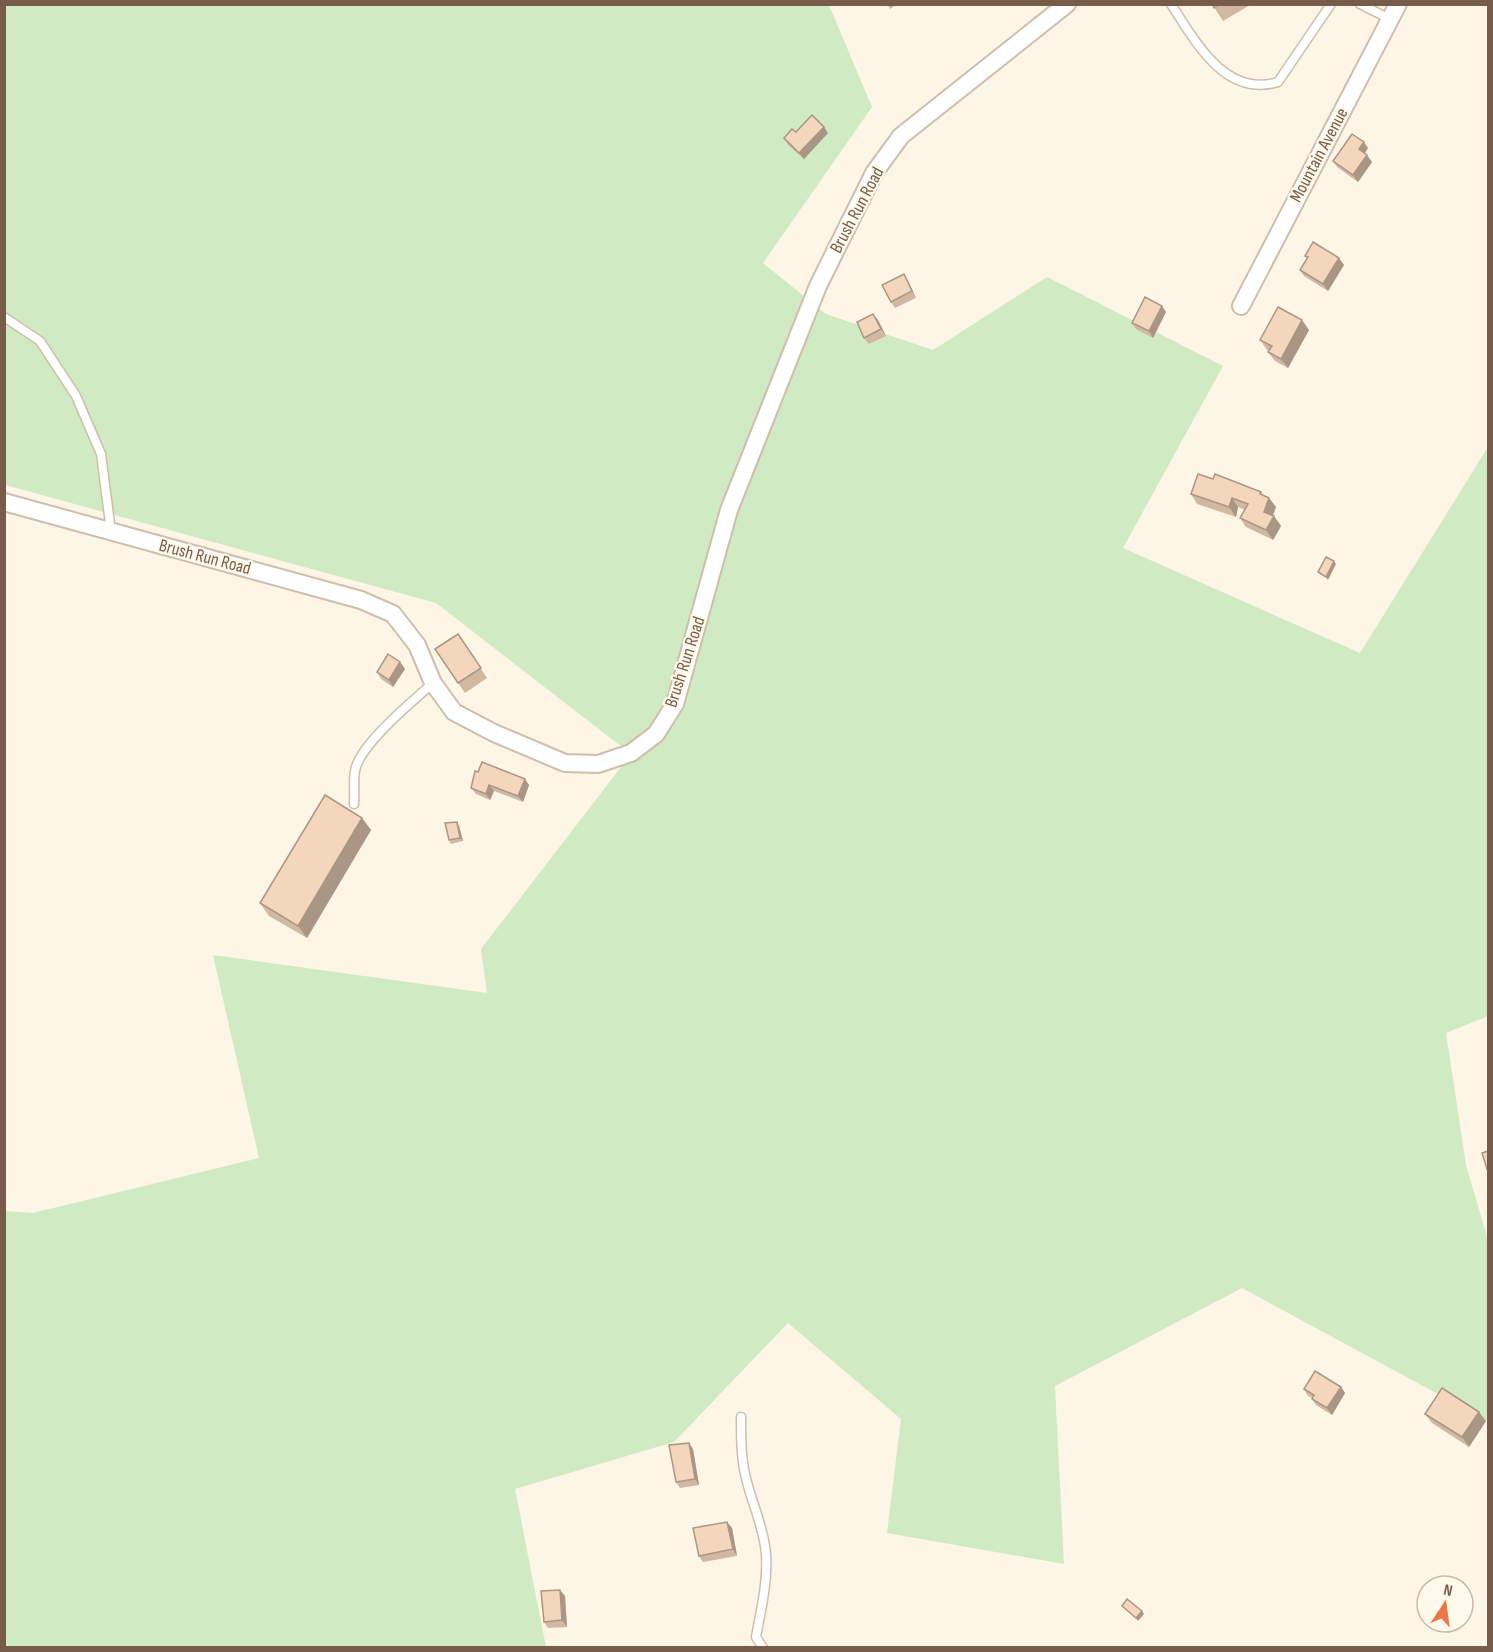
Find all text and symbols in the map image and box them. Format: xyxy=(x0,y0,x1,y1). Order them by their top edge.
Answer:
street label: Mountain Avenue xyxy=(1285,104,1353,206)
street label: Brush Run Road xyxy=(826,164,888,256)
street label: Brush Run Road xyxy=(157,535,253,579)
street label: Brush Run Road xyxy=(660,614,710,710)
north arrow xyxy=(1415,1574,1475,1634)
text: N xyxy=(1442,1581,1454,1601)

